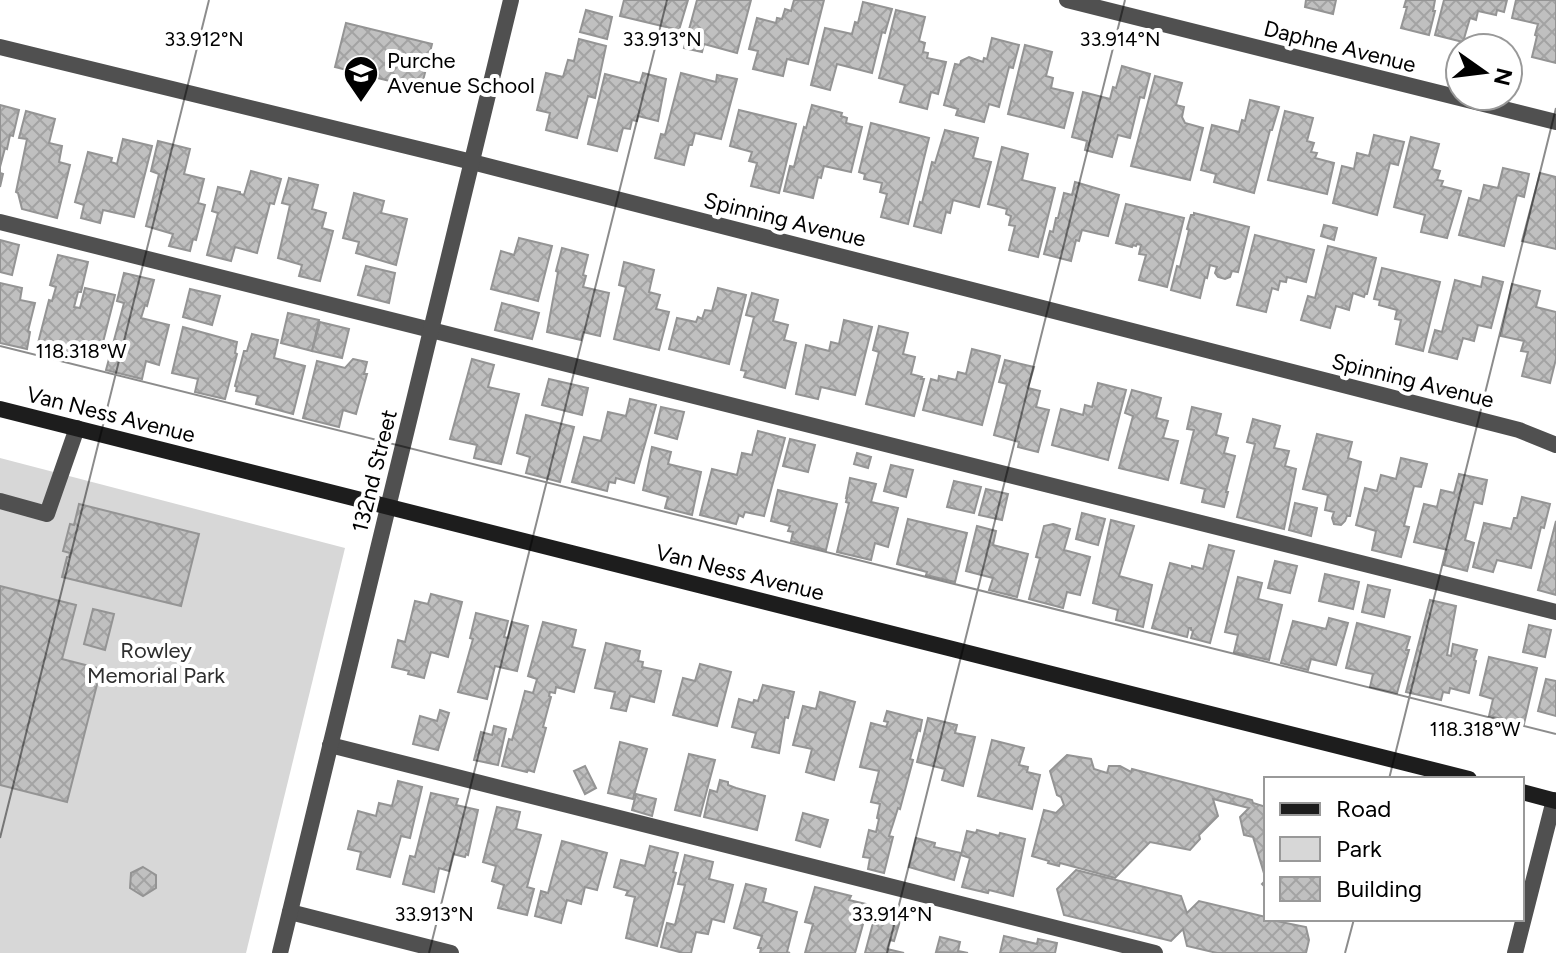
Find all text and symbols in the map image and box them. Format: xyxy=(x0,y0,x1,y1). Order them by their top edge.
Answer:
street label: Daphne Avenue xyxy=(1261,15,1419,78)
text: 33.912°N xyxy=(164,27,244,51)
text: 33.913°N xyxy=(622,27,702,51)
text: 33.914°N xyxy=(1080,27,1160,51)
north arrow xyxy=(1444,32,1524,112)
place label: Purche Avenue School xyxy=(387,47,535,99)
school or university icon: Purche Avenue School xyxy=(342,54,380,104)
text: N xyxy=(1488,65,1518,88)
street label: Spinning Avenue xyxy=(701,186,869,253)
text: 118.318°W xyxy=(36,339,126,363)
street label: Spinning Avenue xyxy=(1329,347,1497,414)
street label: Van Ness Avenue xyxy=(24,380,198,448)
street label: 132nd Street xyxy=(346,407,403,535)
street label: Van Ness Avenue xyxy=(653,538,827,606)
park label: Rowley Memorial Park xyxy=(87,637,225,689)
text: 118.318°W xyxy=(1430,717,1520,741)
legend xyxy=(1264,777,1524,921)
text: Road xyxy=(1336,794,1391,823)
text: Park xyxy=(1336,834,1382,863)
text: Building xyxy=(1336,874,1422,903)
text: 33.913°N xyxy=(394,902,474,926)
text: 33.914°N xyxy=(852,902,932,926)

